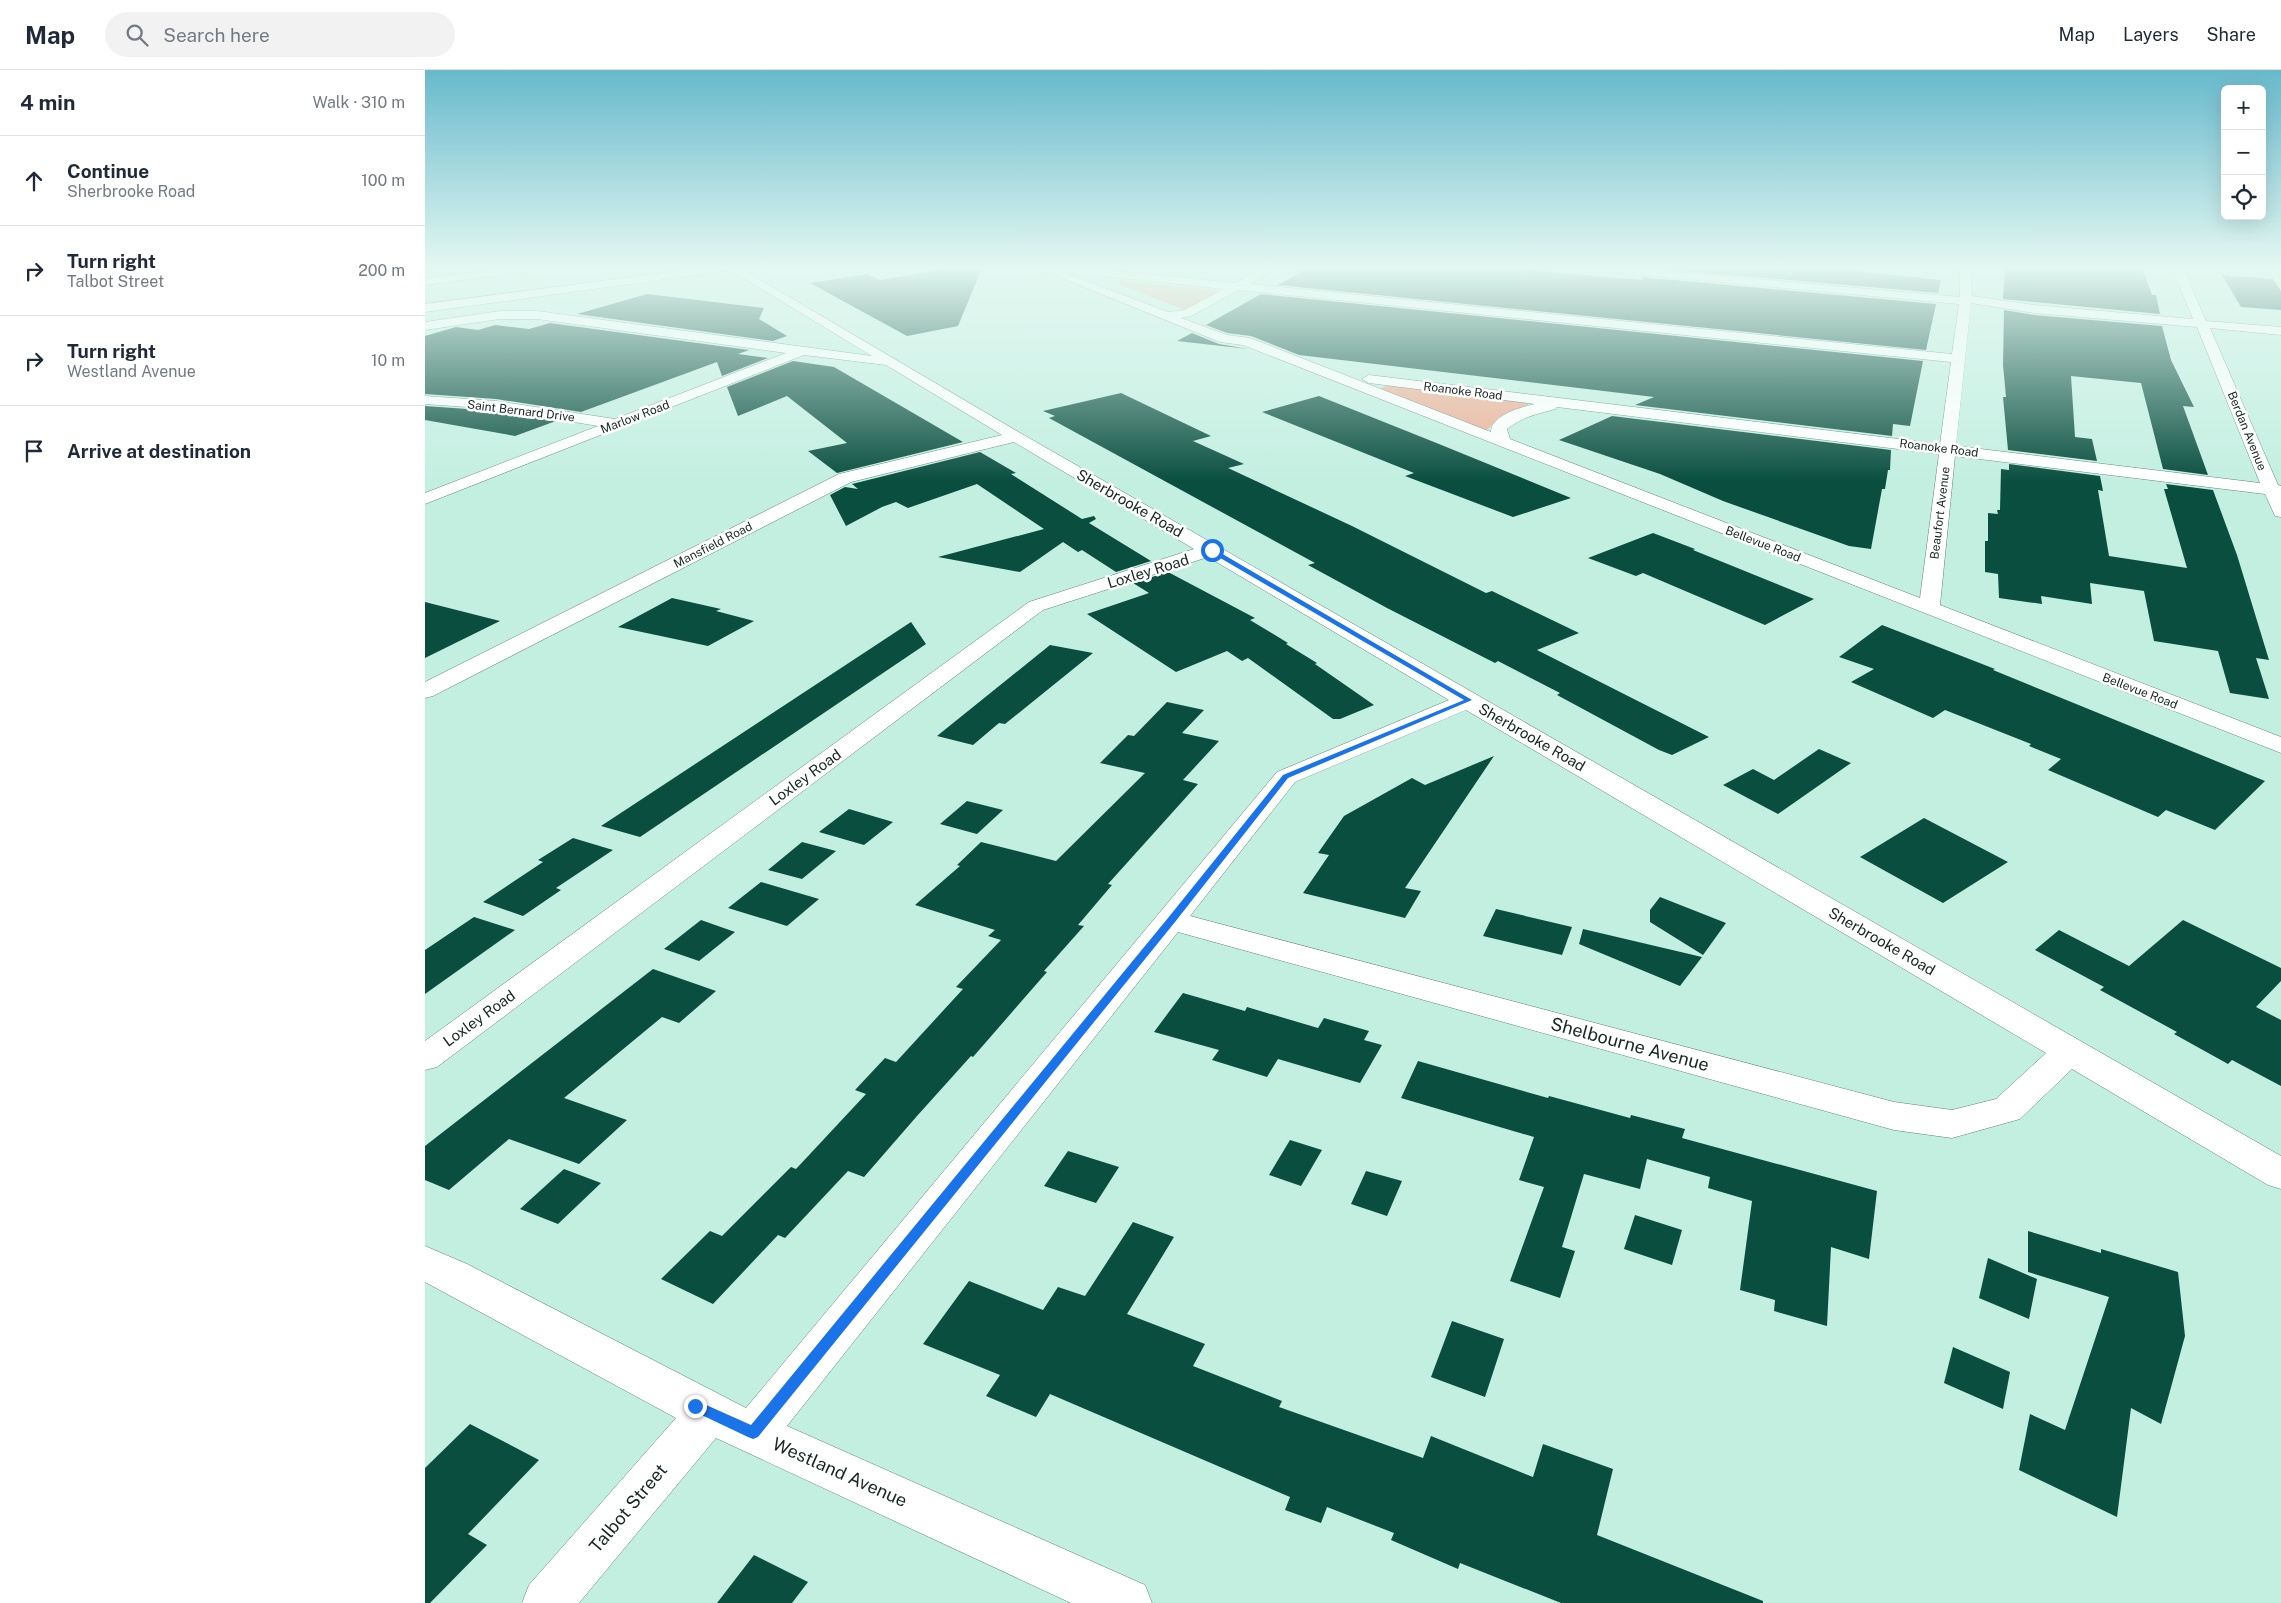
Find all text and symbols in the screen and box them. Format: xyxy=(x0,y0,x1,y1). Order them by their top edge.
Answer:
search box xyxy=(105,12,455,57)
text: Map xyxy=(25,21,75,49)
icon: search xyxy=(123,21,151,49)
text: Search here xyxy=(163,24,270,46)
text: Map xyxy=(2059,24,2095,45)
text: Layers xyxy=(2123,24,2179,45)
text: Share xyxy=(2207,24,2256,45)
map controls xyxy=(2221,85,2266,220)
button: + xyxy=(2221,85,2266,130)
text: 4 min xyxy=(20,90,75,115)
text: Walk · 310 m xyxy=(312,93,405,112)
button: − xyxy=(2221,130,2266,175)
text: Continue xyxy=(67,160,149,182)
icon: ahead xyxy=(20,167,48,195)
text: 100 m xyxy=(361,171,405,190)
button: locate xyxy=(2221,175,2266,220)
text: Sherbrooke Road xyxy=(67,182,195,201)
text: Turn right xyxy=(67,250,156,272)
icon: right xyxy=(20,257,48,285)
text: 200 m xyxy=(358,261,405,280)
text: Talbot Street xyxy=(67,272,164,291)
text: Turn right xyxy=(67,340,156,362)
icon: right xyxy=(20,347,48,375)
text: 10 m xyxy=(371,351,405,370)
text: Westland Avenue xyxy=(67,362,196,381)
street label: Roanoke Road xyxy=(1423,379,1503,403)
street label: Berdan Avenue xyxy=(2225,389,2269,473)
street label: Saint Bernard Drive xyxy=(466,397,576,425)
street label: Marlow Road xyxy=(599,397,671,437)
street label: Roanoke Road xyxy=(1899,436,1979,460)
icon: arrive xyxy=(20,437,48,465)
text: Arrive at destination xyxy=(67,440,251,462)
street label: Sherbrooke Road xyxy=(1074,466,1186,540)
street label: Beaufort Avenue xyxy=(1927,466,1953,560)
street label: Mansfield Road xyxy=(671,519,755,571)
street label: Bellevue Road xyxy=(1723,523,1803,565)
route start xyxy=(1201,539,1224,562)
street label: Loxley Road xyxy=(1105,551,1191,591)
street label: Bellevue Road xyxy=(2100,670,2180,712)
street label: Sherbrooke Road xyxy=(1476,700,1588,774)
street label: Loxley Road xyxy=(766,745,844,809)
street label: Sherbrooke Road xyxy=(1826,904,1938,978)
street label: Loxley Road xyxy=(440,986,518,1050)
street label: Shelbourne Avenue xyxy=(1548,1013,1712,1075)
route end xyxy=(684,1395,707,1418)
street label: Westland Avenue xyxy=(769,1433,911,1511)
street label: Talbot Street xyxy=(585,1459,671,1557)

